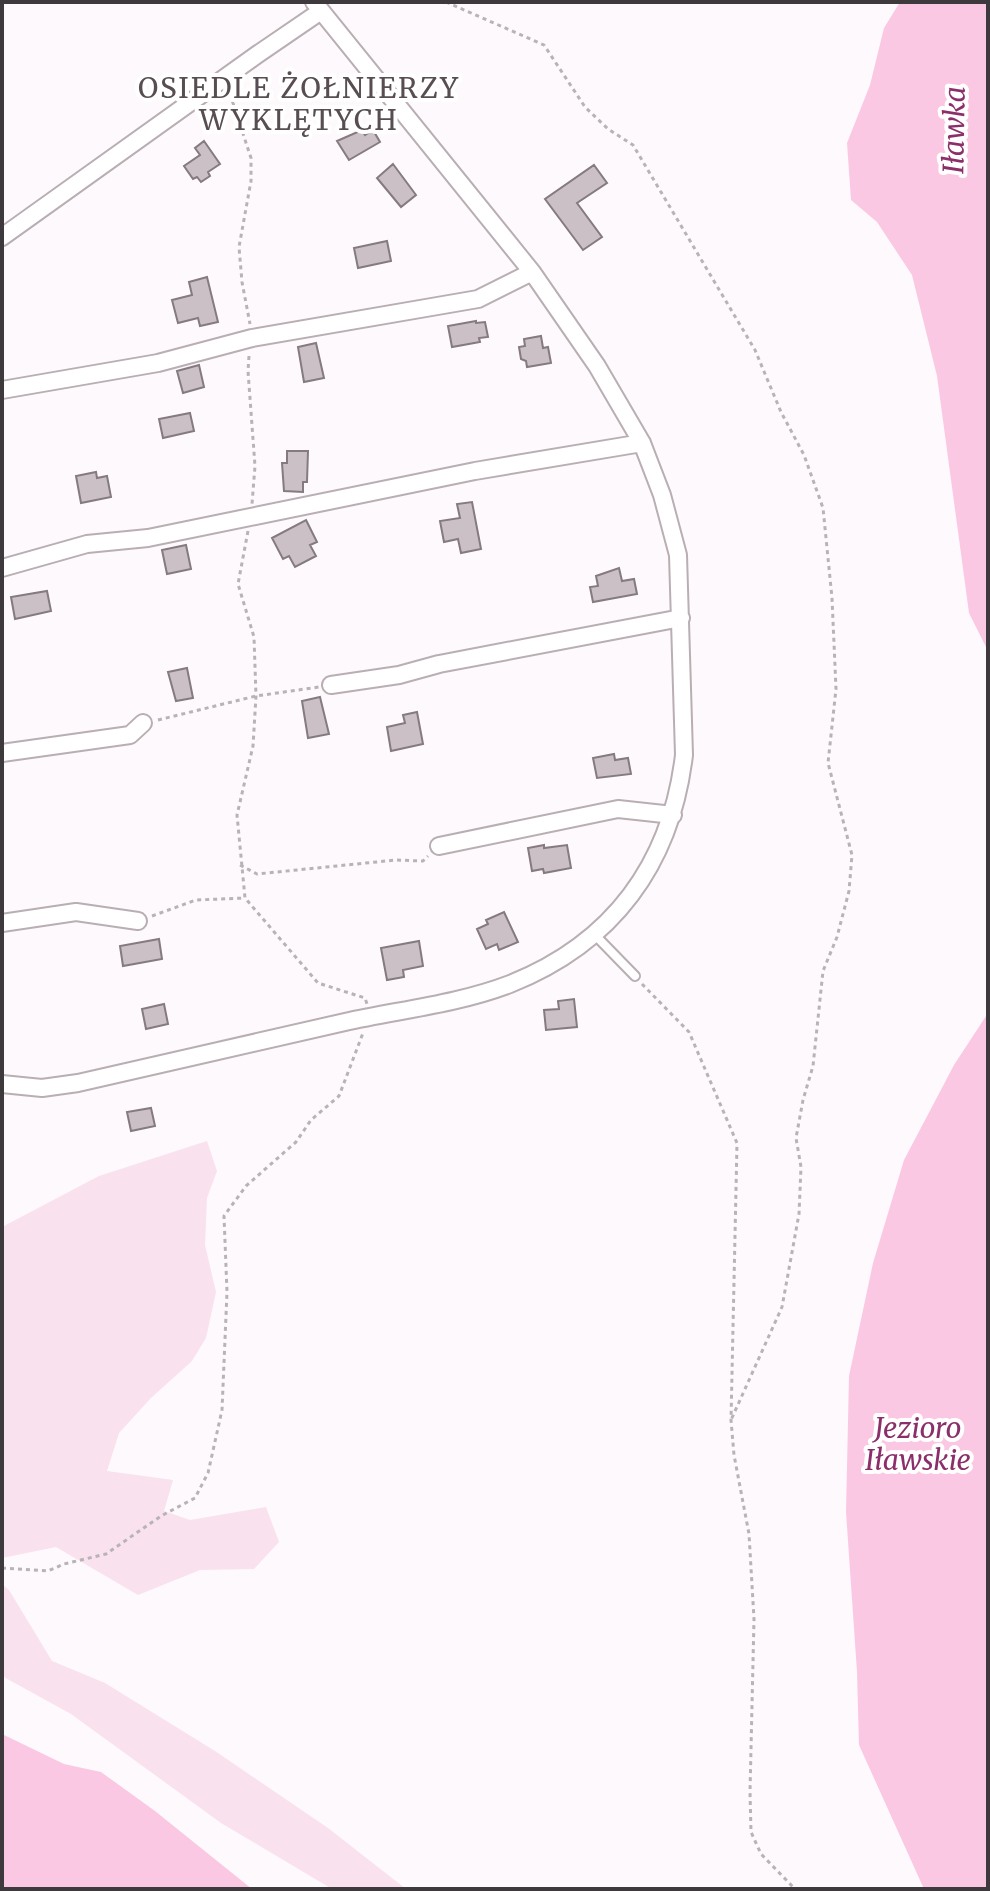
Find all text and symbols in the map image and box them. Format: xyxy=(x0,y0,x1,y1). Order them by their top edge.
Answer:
district label: OSIEDLE ŻOŁNIERZY WYKLĘTYCH xyxy=(138,70,460,138)
water label: Iławka xyxy=(935,86,973,174)
water label: Jezioro Iławskie xyxy=(865,1410,971,1478)

